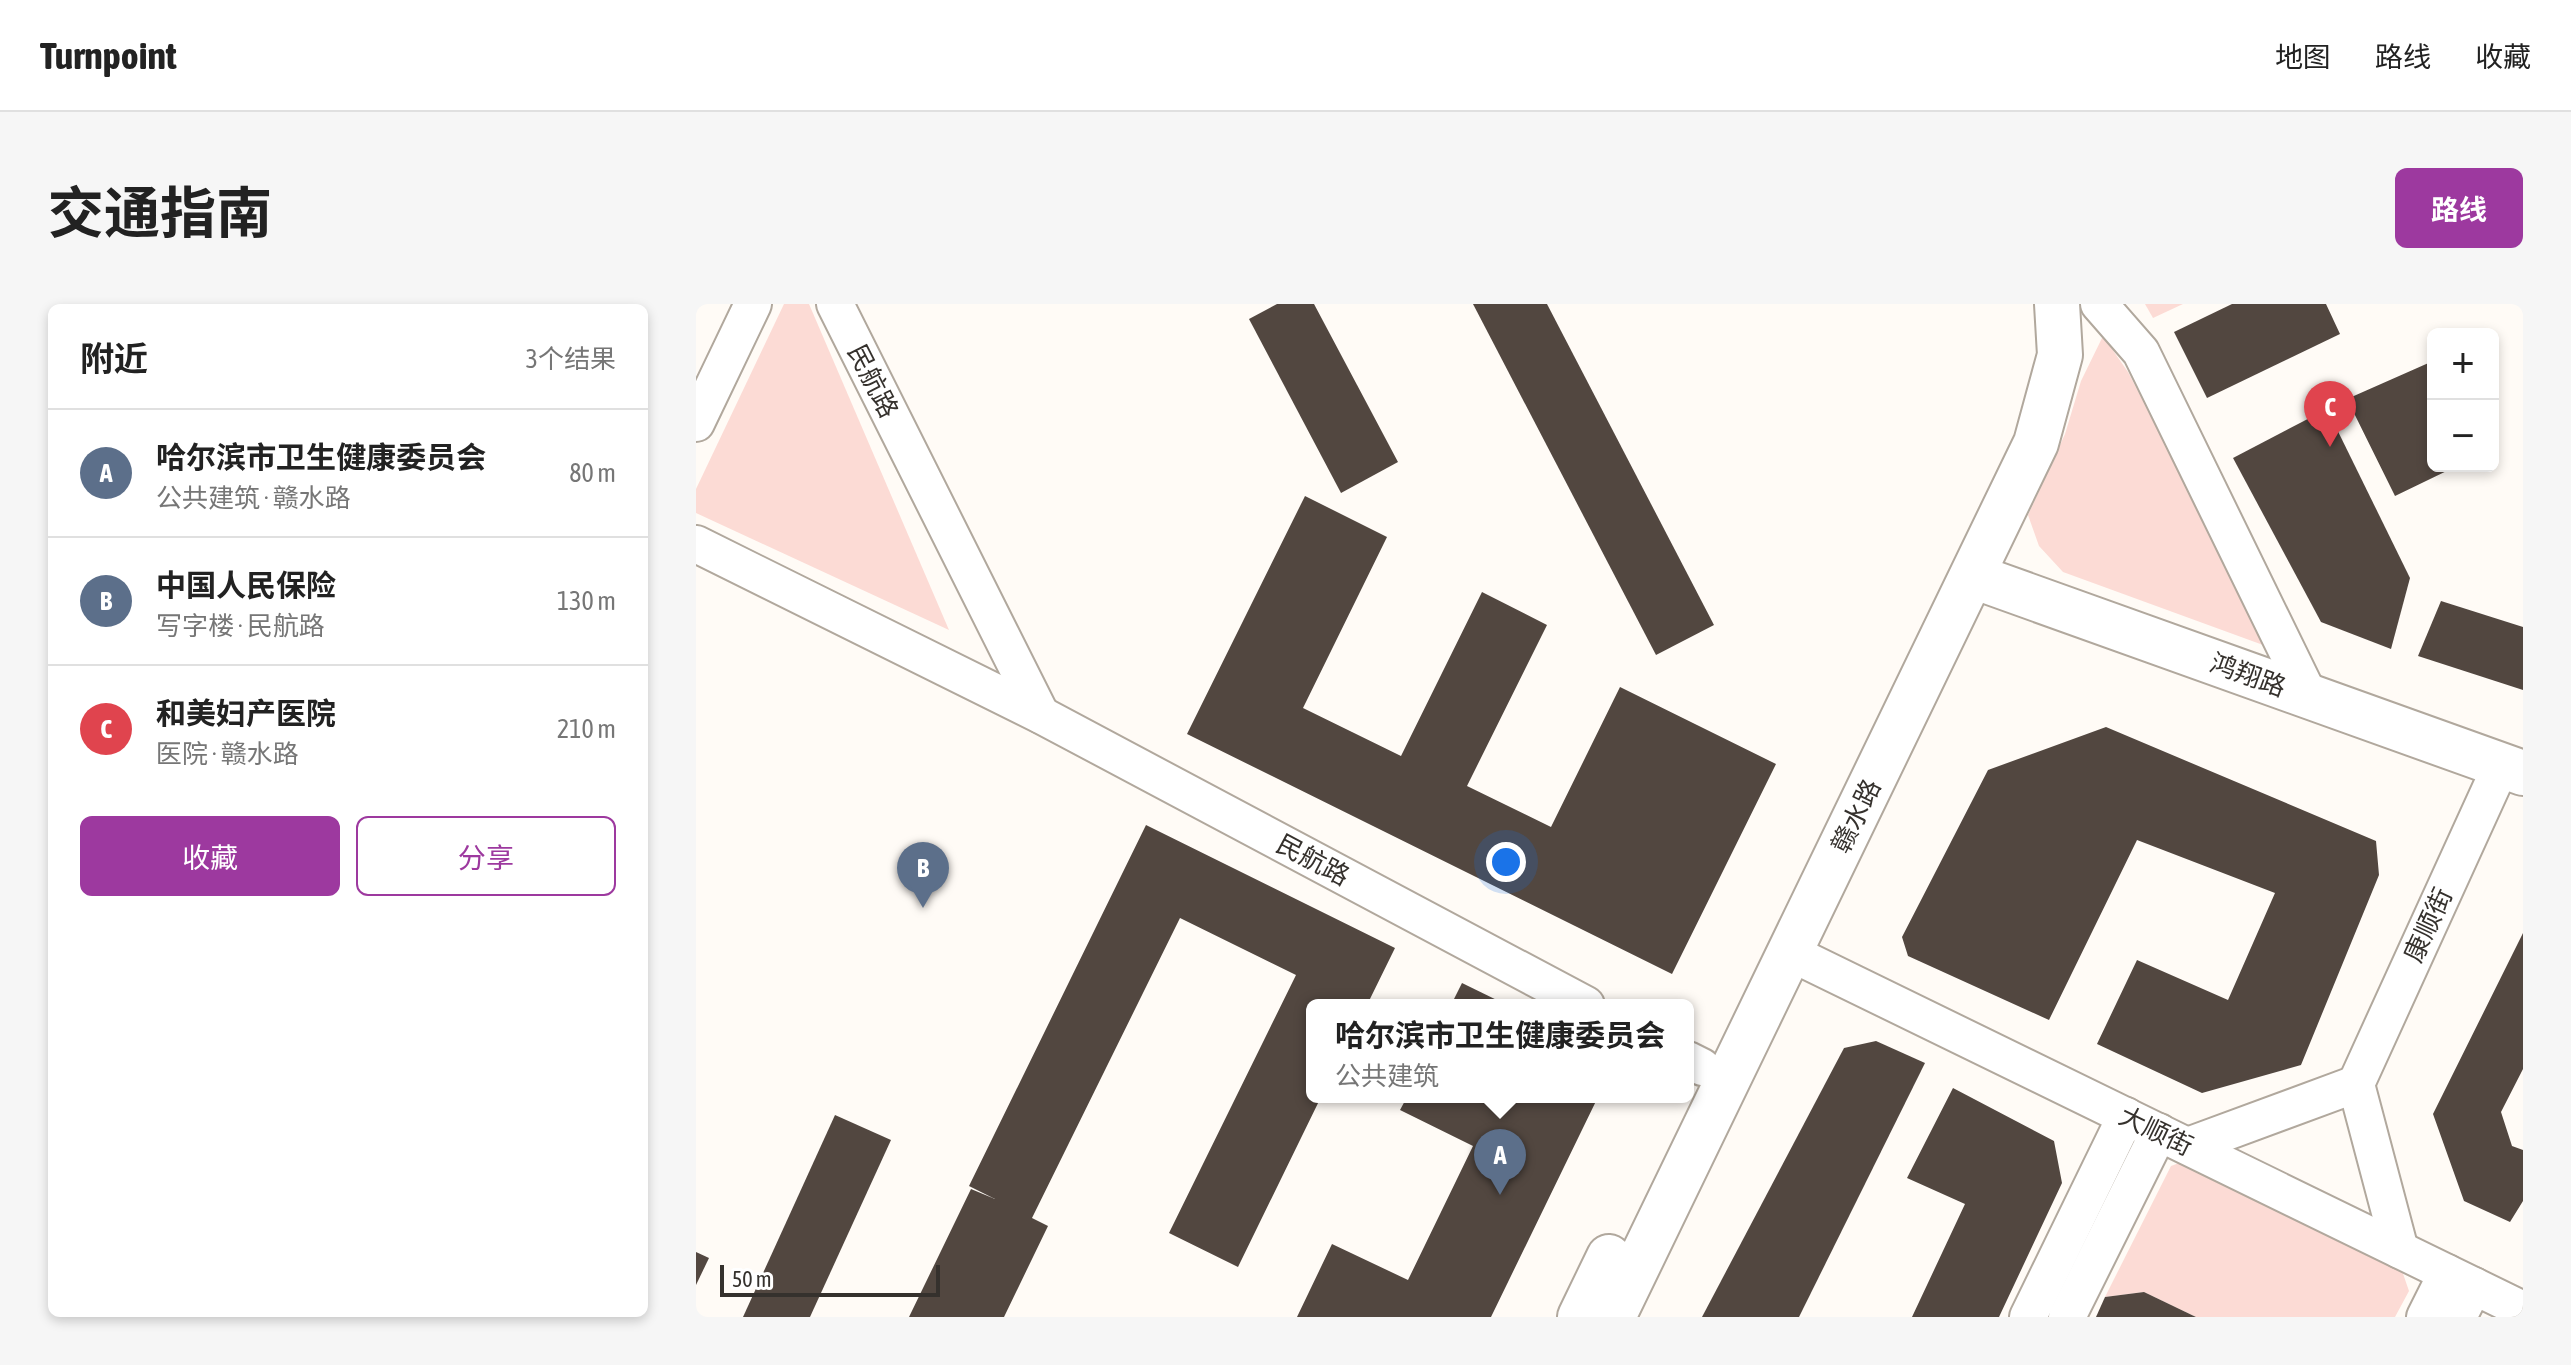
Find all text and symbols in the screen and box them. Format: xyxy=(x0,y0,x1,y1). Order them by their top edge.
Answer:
text: Turnpoint xyxy=(40,34,177,77)
text: 地图 xyxy=(2275,41,2331,73)
text: 路线 xyxy=(2375,41,2431,73)
text: 收藏 xyxy=(2475,41,2531,73)
button: 路线 xyxy=(2395,168,2523,248)
text: 交通指南 xyxy=(48,181,272,245)
map controls xyxy=(2427,328,2499,472)
button: + xyxy=(2427,328,2499,400)
text: 附近 xyxy=(80,339,148,378)
street label: 民航路 xyxy=(842,339,904,423)
text: 3个结果 xyxy=(526,344,616,374)
pin: C xyxy=(2304,381,2356,447)
button: − xyxy=(2427,400,2499,472)
text: 哈尔滨市卫生健康委员会 xyxy=(156,440,486,474)
text: A xyxy=(100,458,112,488)
text: 80 m xyxy=(569,458,616,488)
text: 公共建筑 · 赣水路 xyxy=(156,483,351,513)
text: 中国人民保险 xyxy=(156,568,336,602)
text: B xyxy=(100,586,112,616)
text: 130 m xyxy=(557,586,616,616)
text: 写字楼 · 民航路 xyxy=(156,611,325,641)
street label: 鸿翔路 xyxy=(2206,648,2290,702)
text: 和美妇产医院 xyxy=(156,696,336,730)
text: C xyxy=(100,714,112,744)
text: 210 m xyxy=(557,714,616,744)
text: 医院 · 赣水路 xyxy=(156,739,299,769)
street label: 赣水路 xyxy=(1825,774,1887,858)
button: 收藏 xyxy=(80,816,340,896)
button: 分享 xyxy=(356,816,616,896)
street label: 民航路 xyxy=(1272,828,1354,892)
pin: B xyxy=(897,842,949,908)
your location xyxy=(1486,842,1526,882)
street label: 康顺街 xyxy=(2398,883,2458,967)
popup xyxy=(1306,999,1694,1103)
text: 哈尔滨市卫生健康委员会 xyxy=(1335,1018,1665,1052)
text: 公共建筑 xyxy=(1335,1061,1439,1091)
street label: 大顺街 xyxy=(2114,1100,2198,1162)
pin: A xyxy=(1474,1129,1526,1195)
scale bar xyxy=(720,1261,940,1297)
text: 50 m xyxy=(732,1266,772,1292)

